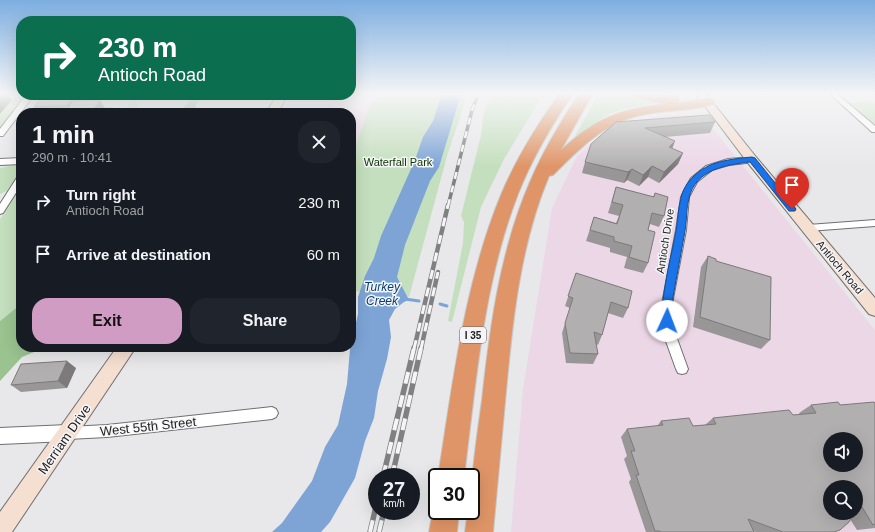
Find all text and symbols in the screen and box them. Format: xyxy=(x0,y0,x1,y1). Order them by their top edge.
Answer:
icon: right xyxy=(32,32,84,84)
text: 230 m xyxy=(98,32,177,63)
text: Antioch Road xyxy=(98,65,206,85)
text: 1 min xyxy=(32,121,95,148)
button: close xyxy=(298,121,340,163)
text: 290 m · 10:41 xyxy=(32,150,112,165)
park label: Waterfall Park xyxy=(364,156,433,168)
pin xyxy=(775,168,809,209)
icon: arrive xyxy=(781,174,803,196)
text: Turn right xyxy=(66,186,136,203)
icon: right xyxy=(32,191,54,213)
text: 230 m xyxy=(298,194,340,211)
text: Antioch Road xyxy=(66,203,144,218)
street label: Antioch Drive xyxy=(654,208,676,274)
street label: Antioch Road xyxy=(814,238,866,296)
icon: arrive xyxy=(32,243,54,265)
text: Arrive at destination xyxy=(66,246,211,263)
text: 60 m xyxy=(307,246,340,263)
water label: Turkey Creek xyxy=(364,280,401,308)
button: Exit xyxy=(32,298,182,344)
button: Share xyxy=(190,298,340,344)
position arrow xyxy=(646,300,688,342)
road number: I 35 xyxy=(460,327,486,343)
street label: Merriam Drive xyxy=(35,402,94,477)
street label: West 55th Street xyxy=(99,414,197,439)
map controls xyxy=(823,432,863,520)
button: sound xyxy=(823,432,863,472)
speed limit sign: 30 xyxy=(428,468,480,520)
text: 27 xyxy=(383,478,405,500)
button: search xyxy=(823,480,863,520)
text: km/h xyxy=(383,498,405,509)

